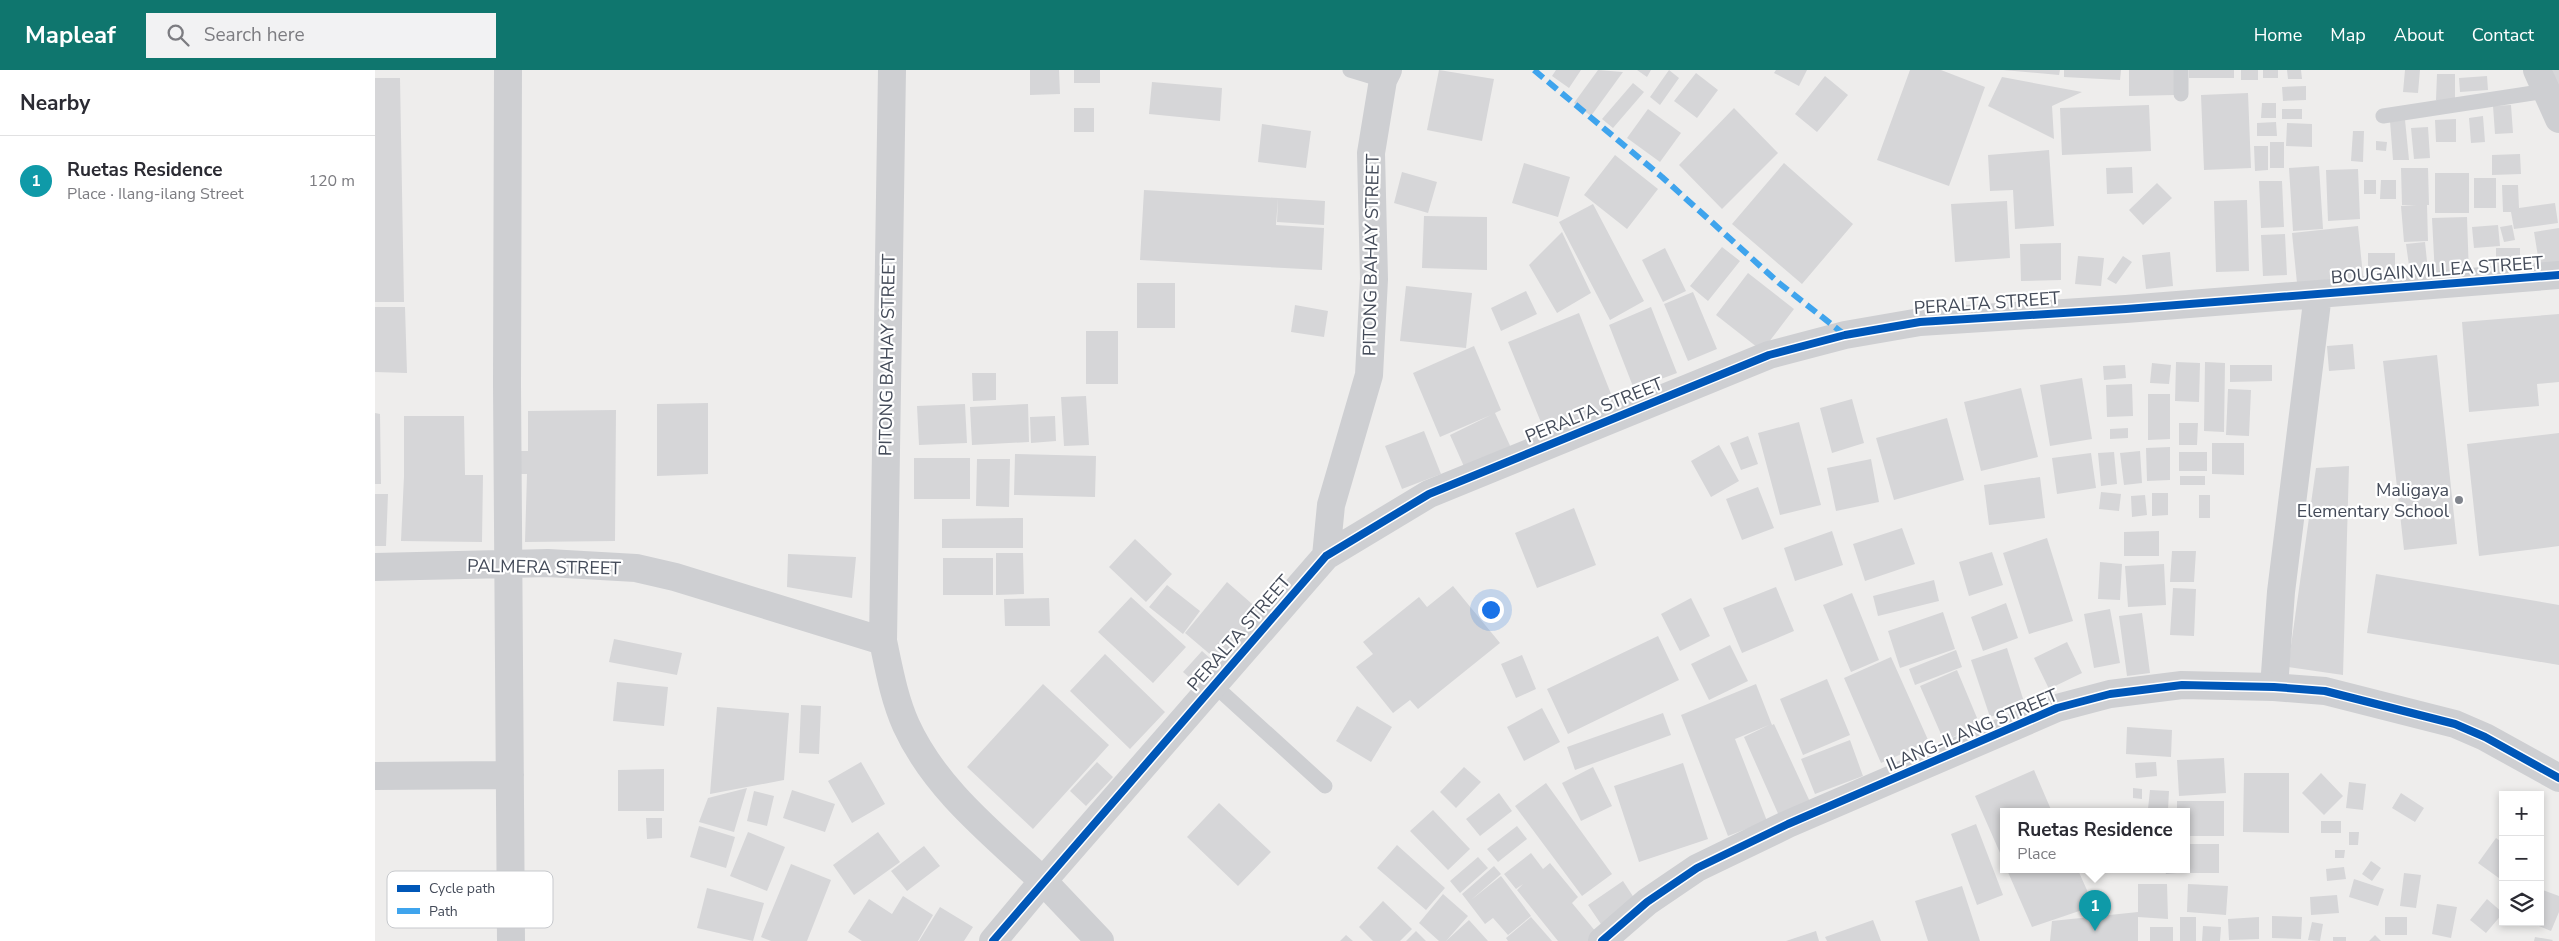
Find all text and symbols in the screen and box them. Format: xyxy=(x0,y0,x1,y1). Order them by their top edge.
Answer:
search box xyxy=(146,13,496,58)
text: Mapleaf xyxy=(25,19,116,51)
icon: search xyxy=(164,21,192,49)
text: Search here xyxy=(204,22,305,48)
text: Home xyxy=(2254,23,2302,47)
text: Map xyxy=(2330,23,2366,47)
text: About xyxy=(2394,23,2444,47)
text: Contact xyxy=(2472,23,2534,47)
text: Nearby xyxy=(20,89,90,117)
street label: PITONG BAHAY STREET xyxy=(1357,154,1385,356)
text: Ruetas Residence xyxy=(67,157,222,183)
text: 1 xyxy=(31,170,41,192)
text: 120 m xyxy=(308,170,355,192)
text: Place · Ilang-ilang Street xyxy=(67,183,244,205)
street label: BOUGAINVILLEA STREET xyxy=(2330,251,2544,289)
street label: PITONG BAHAY STREET xyxy=(873,254,901,456)
street label: PERALTA STREET xyxy=(1913,286,2061,320)
street label: PERALTA STREET xyxy=(1521,371,1667,449)
place label: Maligaya Elementary School xyxy=(2297,478,2450,523)
marker: Maligaya Elementary School xyxy=(2453,494,2465,506)
street label: PALMERA STREET xyxy=(467,554,621,580)
street label: PERALTA STREET xyxy=(1182,570,1296,696)
your location xyxy=(1478,597,1504,623)
street label: ILANG-ILANG STREET xyxy=(1882,683,2062,777)
map controls xyxy=(2499,791,2544,926)
button: + xyxy=(2499,791,2544,836)
popup xyxy=(2000,808,2190,873)
text: Ruetas Residence xyxy=(2017,817,2173,843)
button: − xyxy=(2499,836,2544,881)
text: Place xyxy=(2017,843,2056,865)
legend xyxy=(387,871,553,928)
text: Cycle path xyxy=(429,879,495,898)
button: layers xyxy=(2499,881,2544,926)
pin: 1 xyxy=(2079,890,2111,931)
text: Path xyxy=(429,902,458,921)

